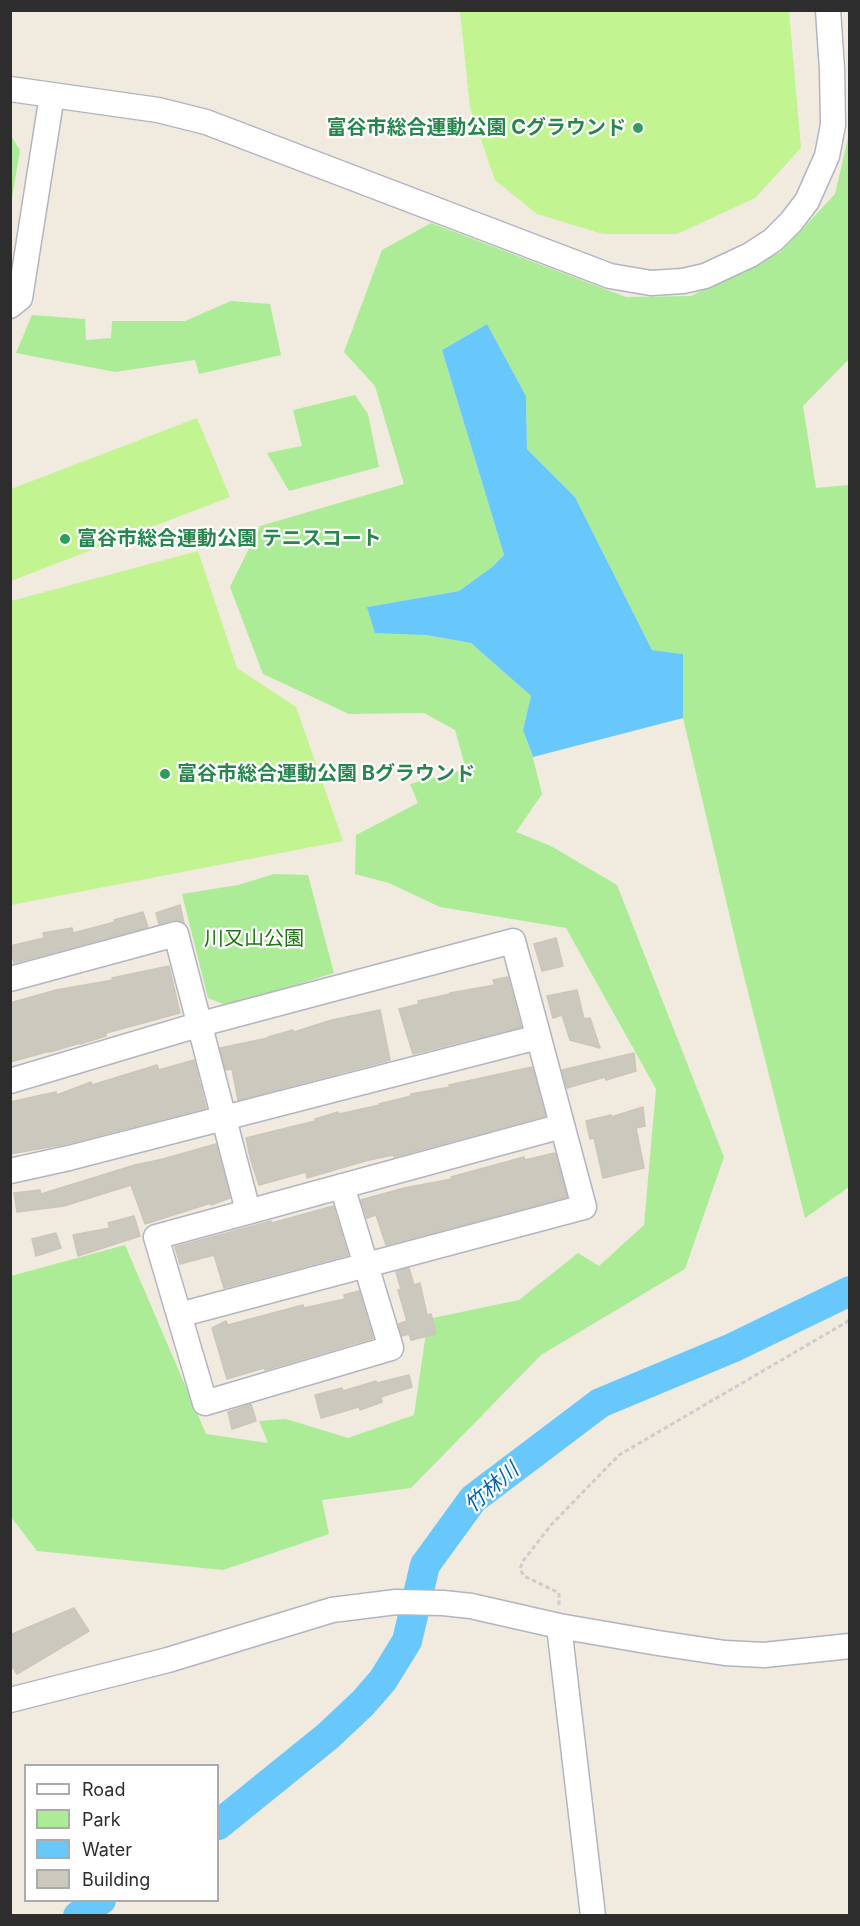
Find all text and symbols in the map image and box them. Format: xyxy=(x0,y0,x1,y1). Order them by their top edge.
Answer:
place label: 富谷市総合運動公園 Cグラウンド xyxy=(326,116,626,140)
marker: 富谷市総合運動公園 Cグラウンド xyxy=(631,121,645,135)
place label: 富谷市総合運動公園 テニスコート xyxy=(77,527,382,551)
marker: 富谷市総合運動公園 テニスコート xyxy=(58,532,72,546)
place label: 富谷市総合運動公園 Bグラウンド xyxy=(177,762,475,786)
marker: 富谷市総合運動公園 Bグラウンド xyxy=(158,767,172,781)
park label: 川又山公園 xyxy=(204,927,304,951)
water label: 竹林川 xyxy=(460,1458,524,1518)
legend xyxy=(24,1764,219,1902)
text: Road xyxy=(82,1779,125,1800)
text: Park xyxy=(82,1809,121,1830)
text: Water xyxy=(82,1839,132,1860)
text: Building xyxy=(82,1869,150,1890)

